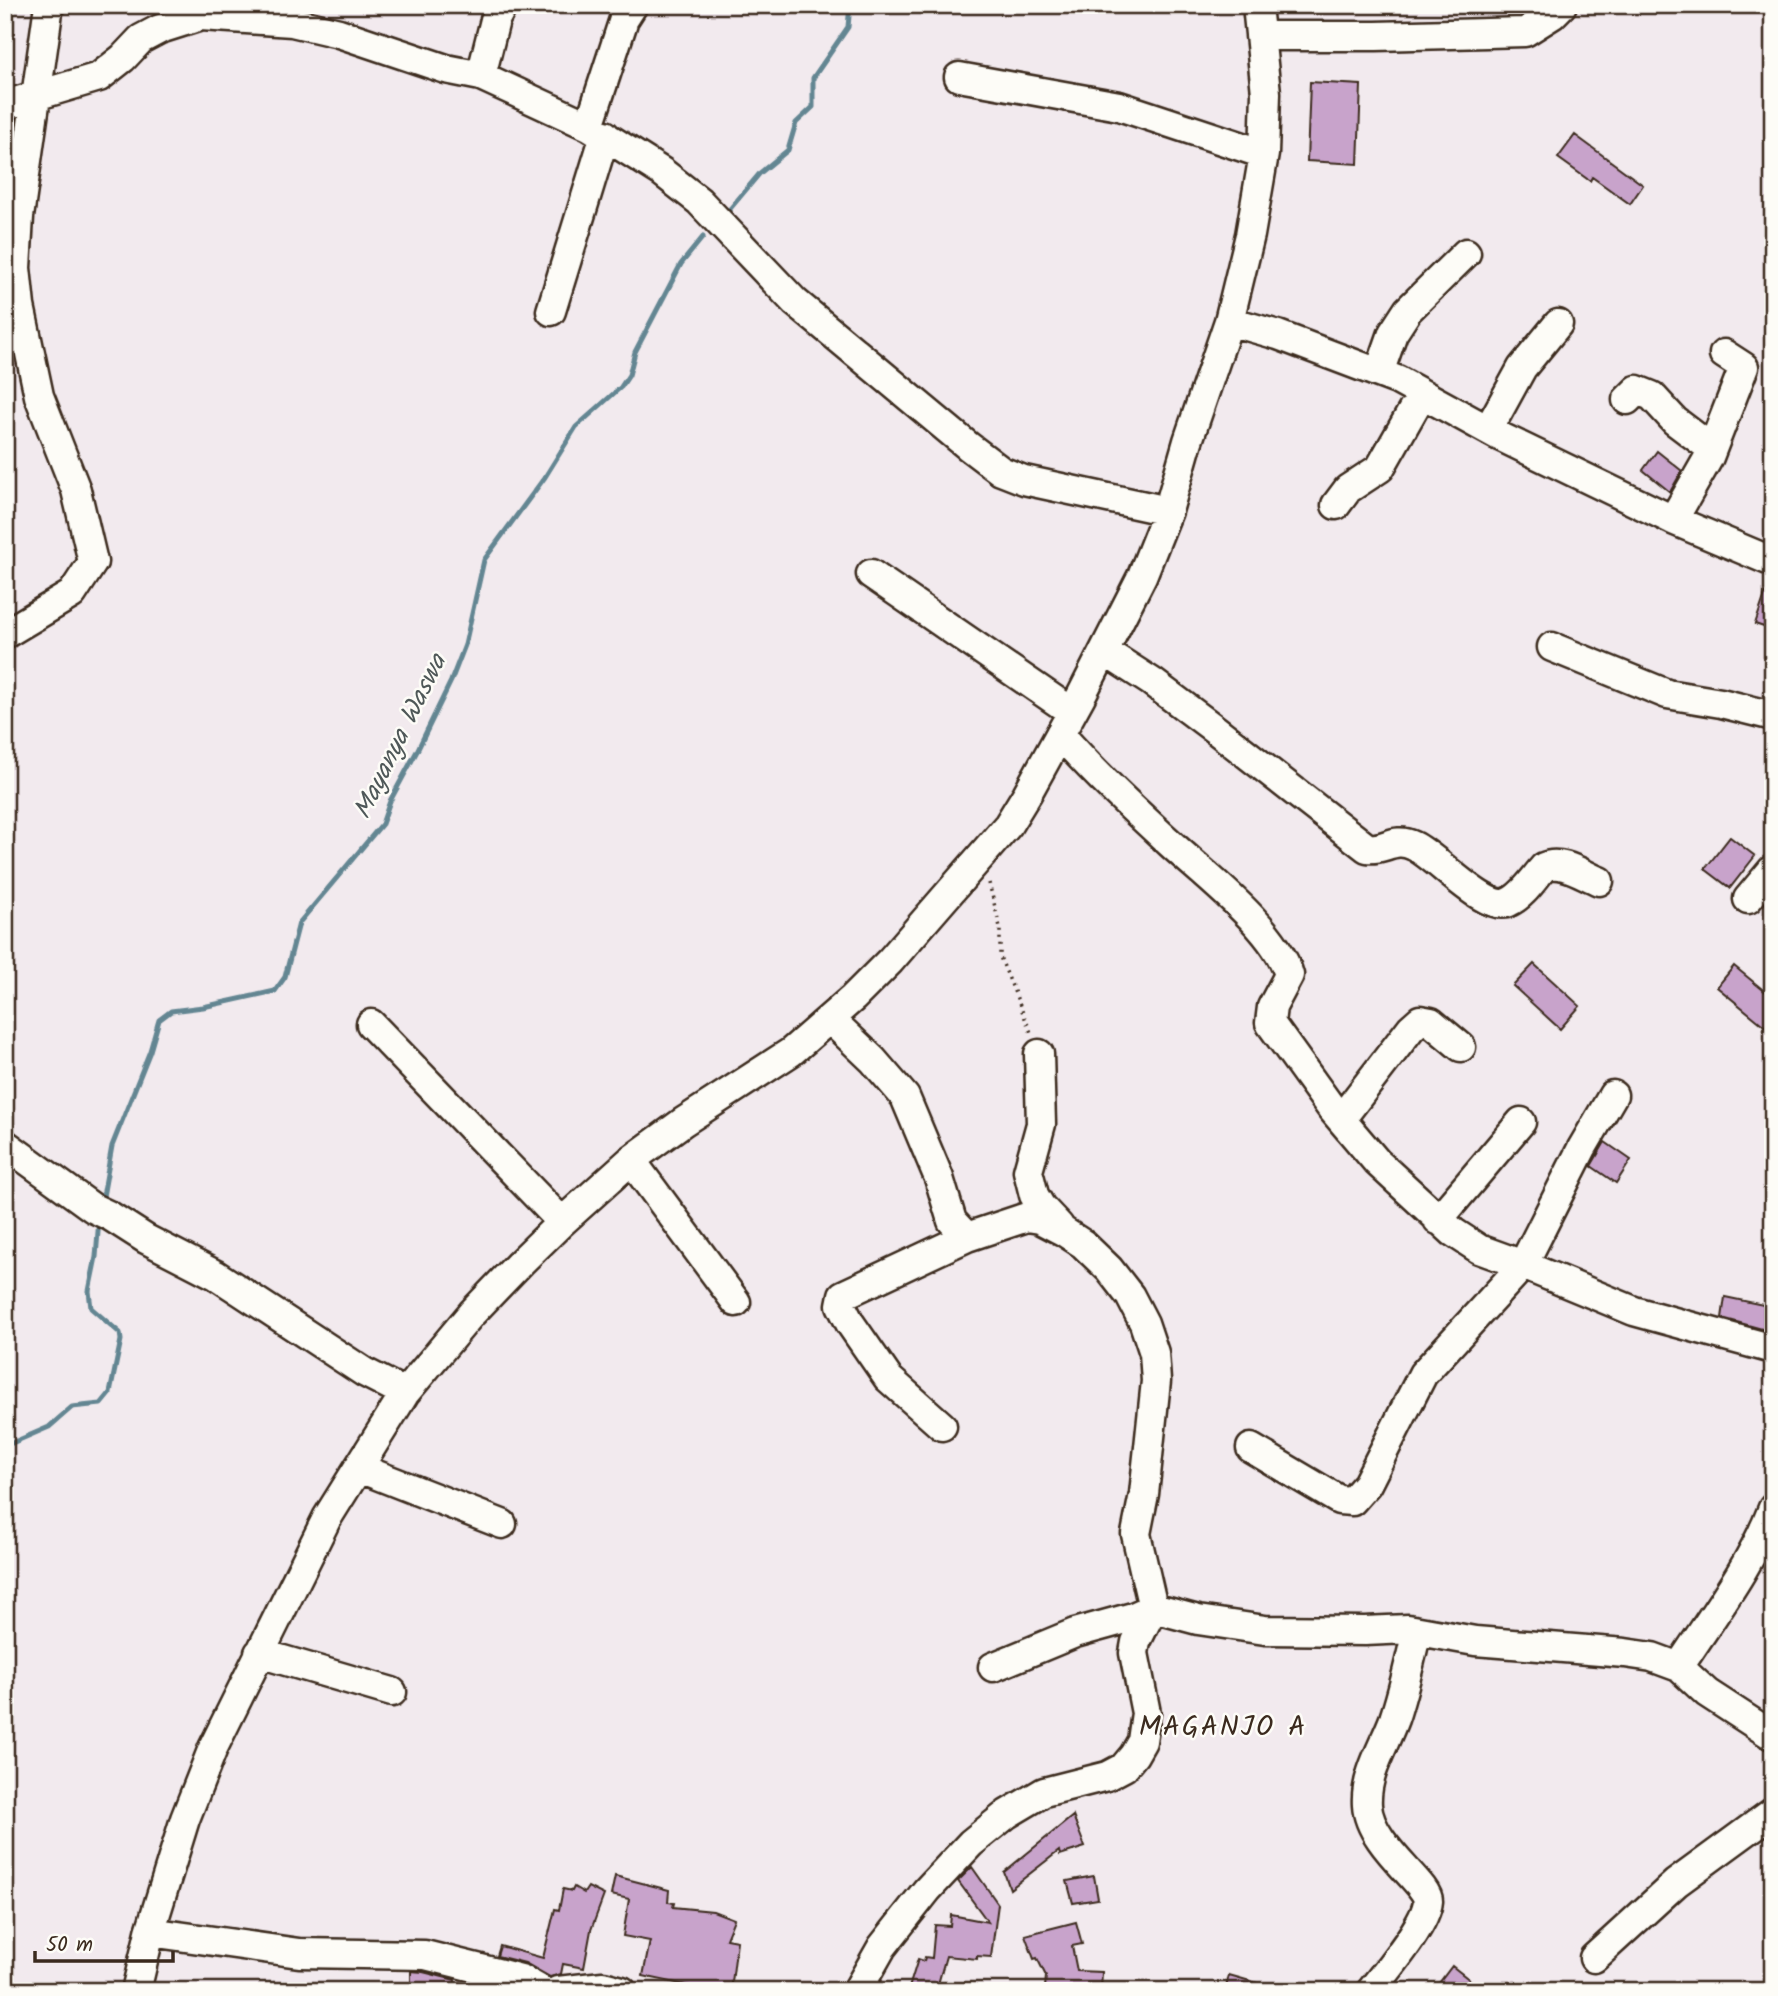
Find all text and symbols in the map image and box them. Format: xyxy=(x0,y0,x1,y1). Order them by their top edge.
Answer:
water label: Mayanya Waswa xyxy=(343,646,460,827)
district label: MAGANJO A xyxy=(1139,1705,1307,1750)
scale bar xyxy=(35,1919,173,1963)
text: 50 m xyxy=(46,1929,93,1962)

